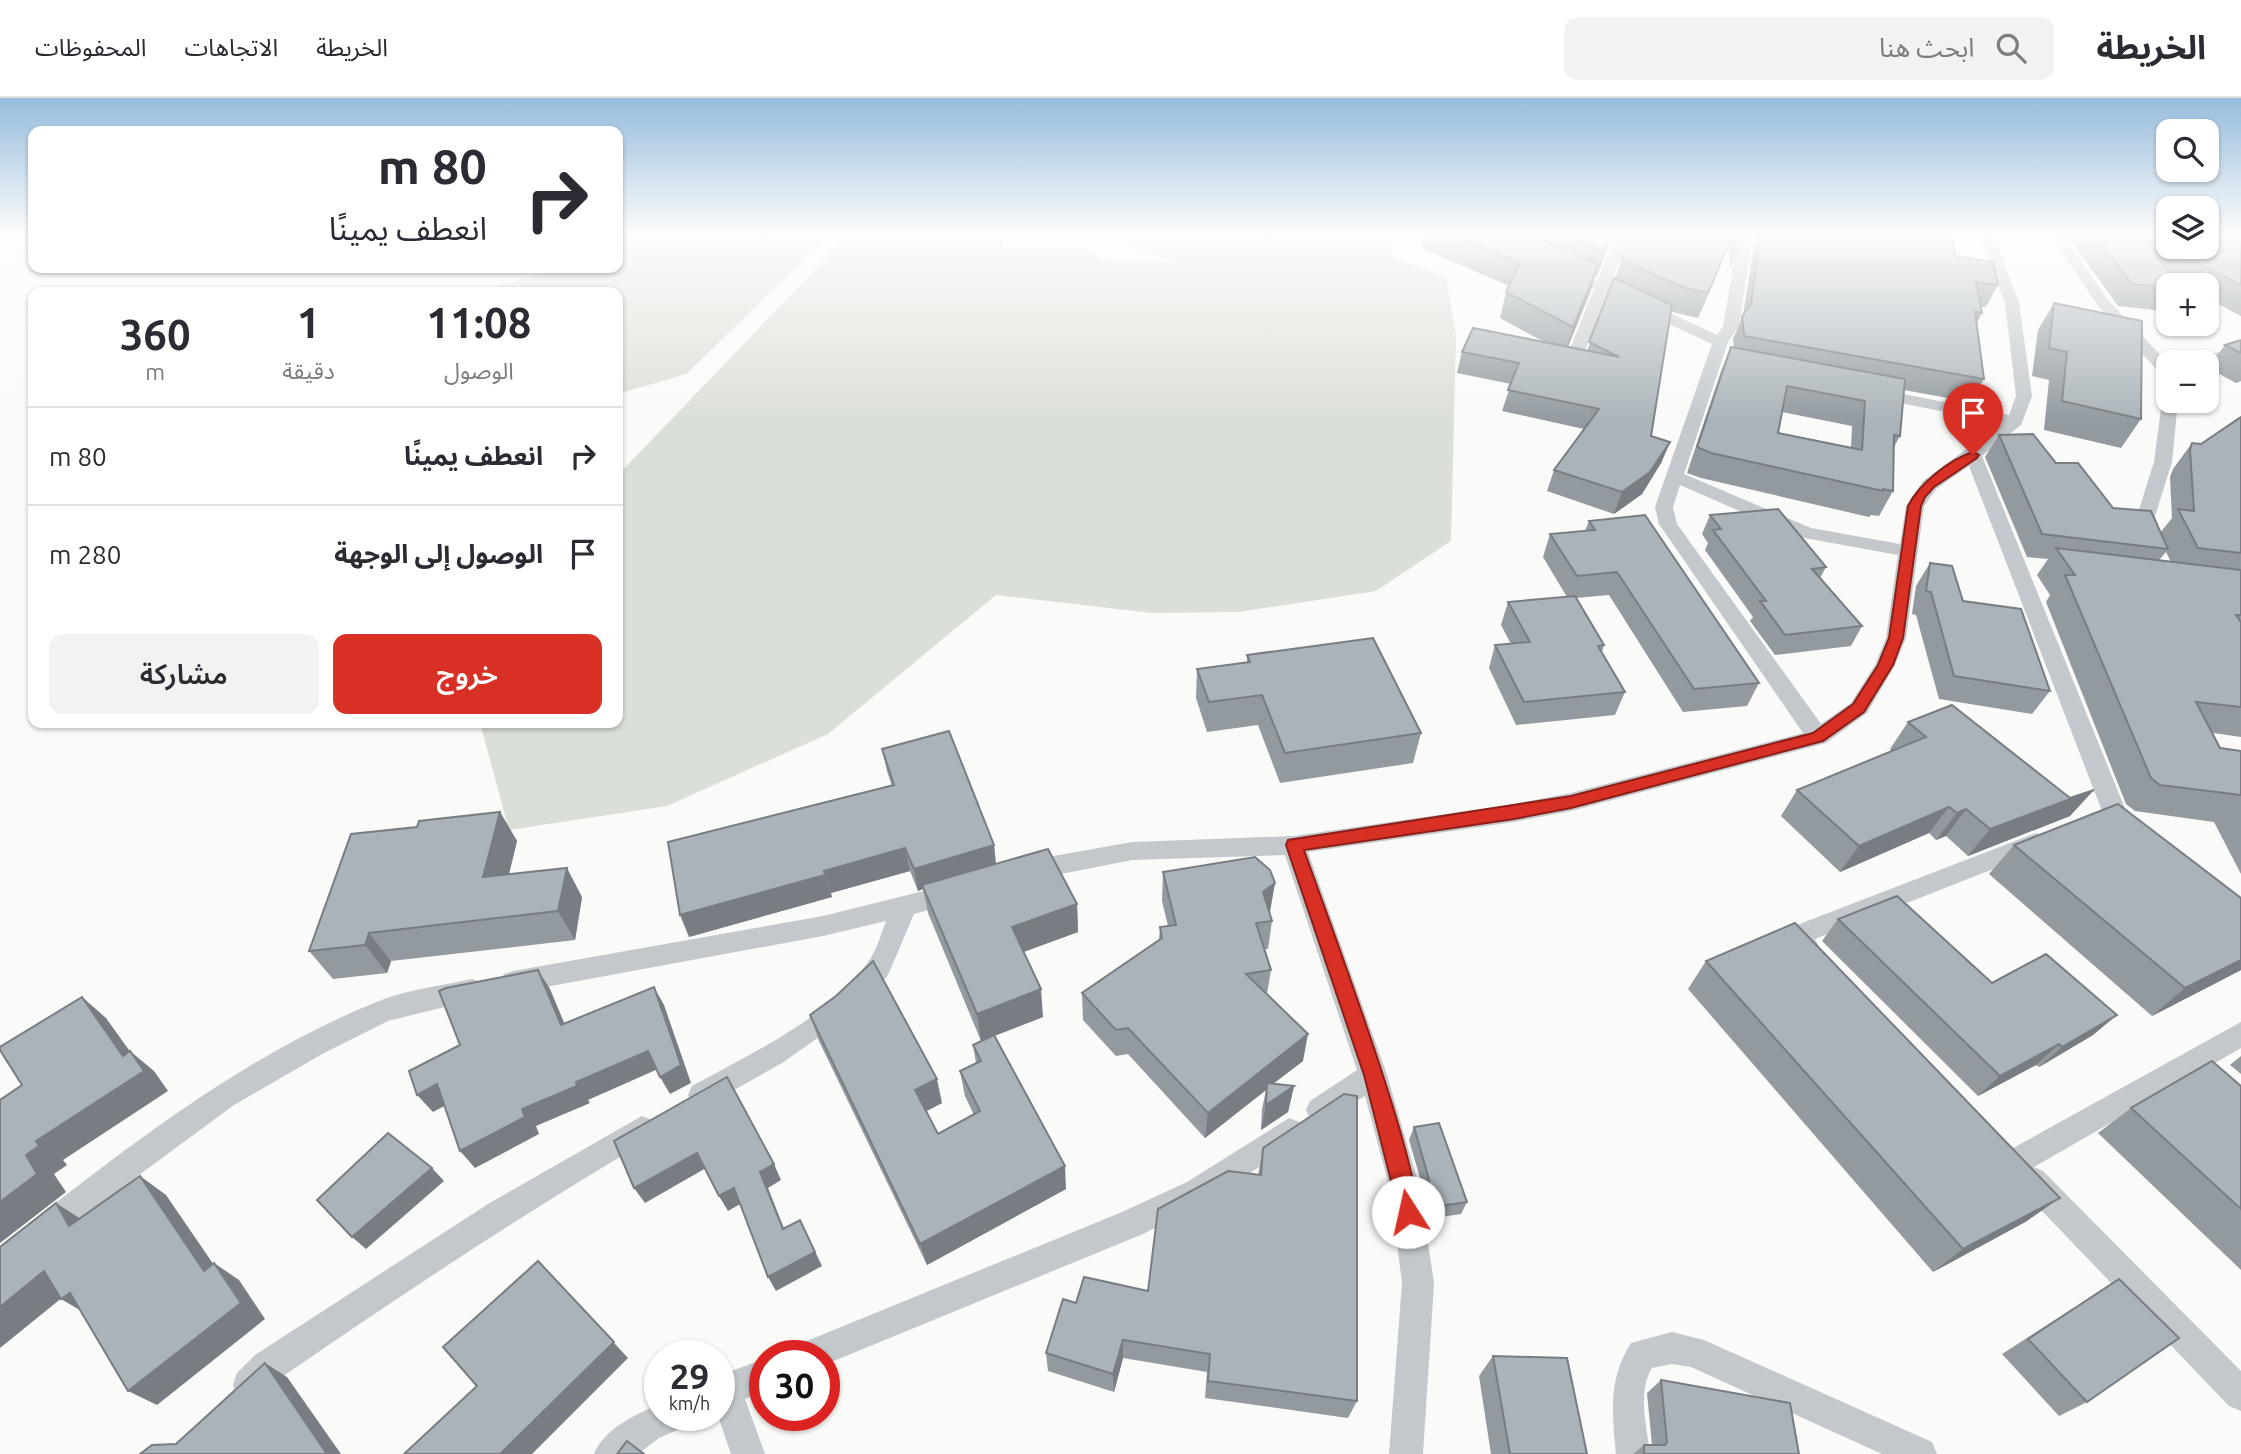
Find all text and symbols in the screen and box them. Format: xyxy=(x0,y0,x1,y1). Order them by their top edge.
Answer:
search box xyxy=(1564,17,2054,80)
text: الخريطة xyxy=(2096,28,2206,65)
icon: search xyxy=(1992,29,2030,67)
text: ابحث هنا xyxy=(1879,33,1974,62)
text: المحفوظات xyxy=(35,34,146,61)
text: الاتجاهات xyxy=(184,34,278,61)
text: الخريطة xyxy=(316,34,388,61)
map controls xyxy=(2156,119,2219,413)
button: search xyxy=(2156,119,2219,182)
text: 80 m xyxy=(378,138,487,193)
icon: right xyxy=(511,154,602,245)
button: layers xyxy=(2156,196,2219,259)
text: انعطف يمينًا xyxy=(329,210,487,246)
button: + xyxy=(2156,273,2219,336)
text: 1 xyxy=(297,299,320,346)
text: 11:08 xyxy=(426,299,531,346)
text: 360 xyxy=(120,311,191,358)
button: − xyxy=(2156,350,2219,413)
text: دقيقة xyxy=(282,358,335,383)
text: الوصول xyxy=(444,358,514,383)
text: m xyxy=(145,359,165,384)
pin xyxy=(1943,383,2003,455)
icon: arrive xyxy=(1954,394,1992,432)
icon: right xyxy=(564,437,602,475)
text: انعطف يمينًا xyxy=(404,441,543,470)
text: 80 m xyxy=(49,442,107,471)
icon: arrive xyxy=(564,535,602,573)
text: الوصول إلى الوجهة xyxy=(334,539,543,568)
text: 280 m xyxy=(49,540,121,569)
button: مشاركة xyxy=(49,634,319,714)
button: خروج xyxy=(333,634,602,714)
position arrow xyxy=(1371,1175,1445,1249)
speed limit sign: 30 xyxy=(749,1340,840,1431)
text: 29 xyxy=(670,1356,709,1396)
text: km/h xyxy=(669,1393,710,1413)

